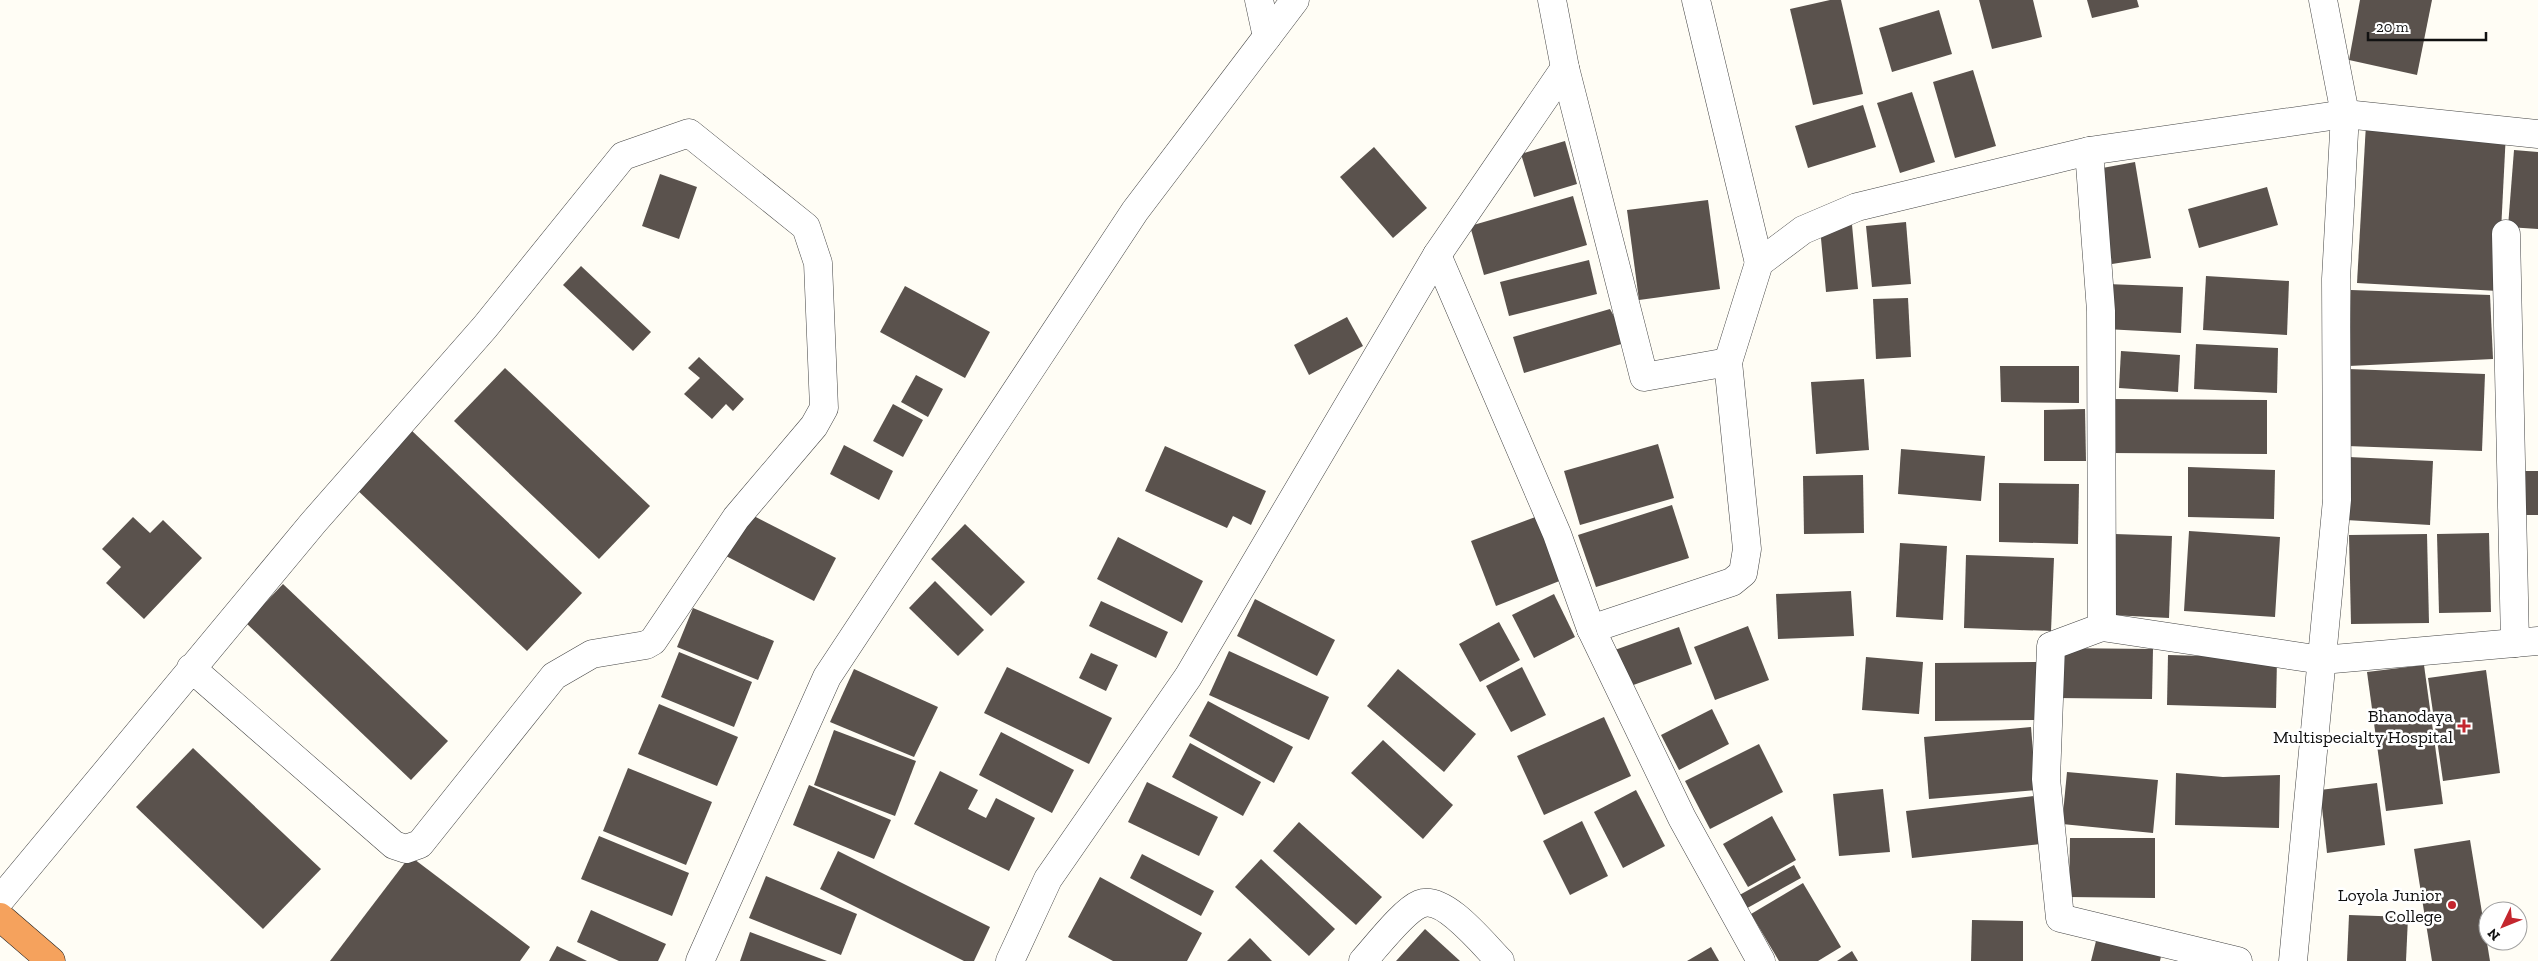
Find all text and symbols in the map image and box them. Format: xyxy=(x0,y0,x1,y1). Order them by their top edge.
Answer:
scale bar xyxy=(2368,10,2486,42)
text: 20 m xyxy=(2376,18,2409,36)
place label: Bhanodaya Multispecialty Hospital xyxy=(2273,705,2453,748)
marker: Bhanodaya Multispecialty Hospital xyxy=(2457,719,2471,733)
place label: Loyola Junior College xyxy=(2338,884,2442,927)
marker: Loyola Junior College xyxy=(2446,899,2458,911)
north arrow xyxy=(2478,901,2528,951)
text: N xyxy=(2484,925,2504,944)

